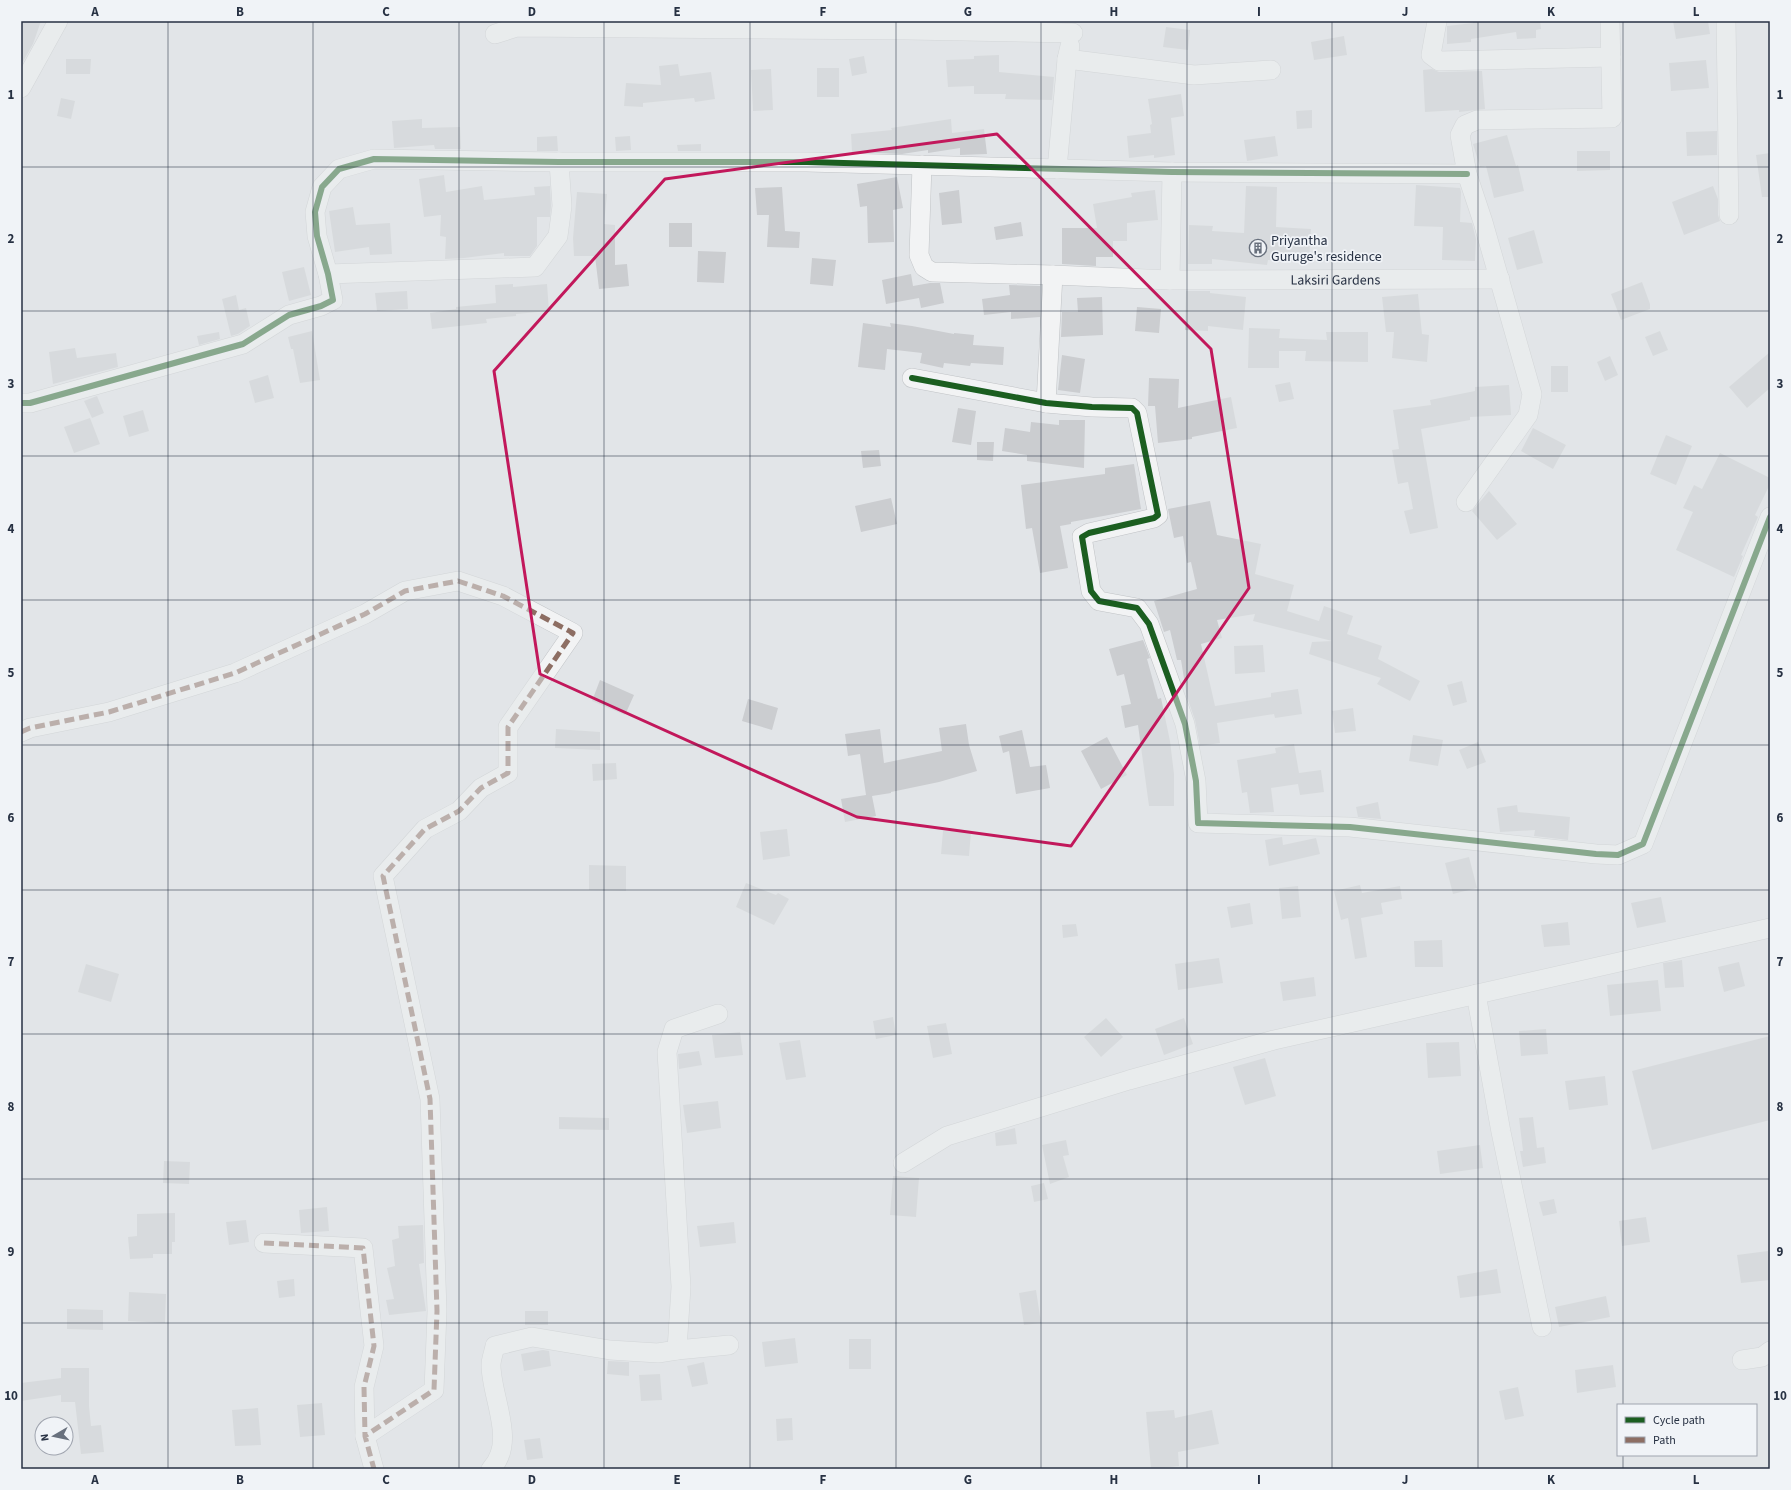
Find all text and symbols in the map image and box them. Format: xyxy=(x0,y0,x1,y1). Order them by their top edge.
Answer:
text: A xyxy=(90,3,99,21)
text: B xyxy=(236,3,244,21)
text: C xyxy=(382,3,390,21)
text: D xyxy=(528,3,536,21)
text: E xyxy=(673,3,681,21)
text: F xyxy=(820,3,827,21)
text: G xyxy=(964,3,972,21)
text: H xyxy=(1110,3,1118,21)
text: I xyxy=(1257,3,1261,21)
text: J xyxy=(1402,3,1408,21)
text: K xyxy=(1547,3,1556,21)
text: L xyxy=(1693,3,1700,21)
text: 1 xyxy=(8,86,15,104)
text: 1 xyxy=(1777,86,1784,104)
text: 2 xyxy=(8,230,15,248)
text: 2 xyxy=(1777,230,1784,248)
place label: Priyantha Guruge's residence xyxy=(1271,231,1382,267)
building icon: Priyantha Guruge's residence xyxy=(1248,238,1268,258)
street label: Laksiri Gardens xyxy=(1290,270,1381,291)
text: 3 xyxy=(8,375,15,393)
text: 3 xyxy=(1777,375,1784,393)
text: 4 xyxy=(8,520,15,538)
text: 4 xyxy=(1777,520,1784,538)
text: 5 xyxy=(8,664,15,682)
text: 5 xyxy=(1777,664,1784,682)
text: 6 xyxy=(8,809,15,827)
text: 6 xyxy=(1777,809,1784,827)
text: 7 xyxy=(8,953,15,971)
text: 7 xyxy=(1777,953,1784,971)
text: 8 xyxy=(8,1098,15,1116)
text: 8 xyxy=(1777,1098,1784,1116)
text: 9 xyxy=(8,1243,15,1261)
text: 9 xyxy=(1777,1243,1784,1261)
text: 10 xyxy=(4,1387,18,1405)
text: 10 xyxy=(1773,1387,1787,1405)
legend xyxy=(1617,1404,1757,1456)
text: Cycle path xyxy=(1653,1412,1705,1429)
north arrow xyxy=(34,1416,74,1456)
text: Path xyxy=(1653,1432,1676,1449)
text: N xyxy=(37,1433,53,1442)
text: A xyxy=(90,1471,99,1489)
text: B xyxy=(236,1471,244,1489)
text: C xyxy=(382,1471,390,1489)
text: D xyxy=(528,1471,536,1489)
text: E xyxy=(673,1471,681,1489)
text: F xyxy=(820,1471,827,1489)
text: G xyxy=(964,1471,972,1489)
text: H xyxy=(1110,1471,1118,1489)
text: I xyxy=(1257,1471,1261,1489)
text: J xyxy=(1402,1471,1408,1489)
text: K xyxy=(1547,1471,1556,1489)
text: L xyxy=(1693,1471,1700,1489)

